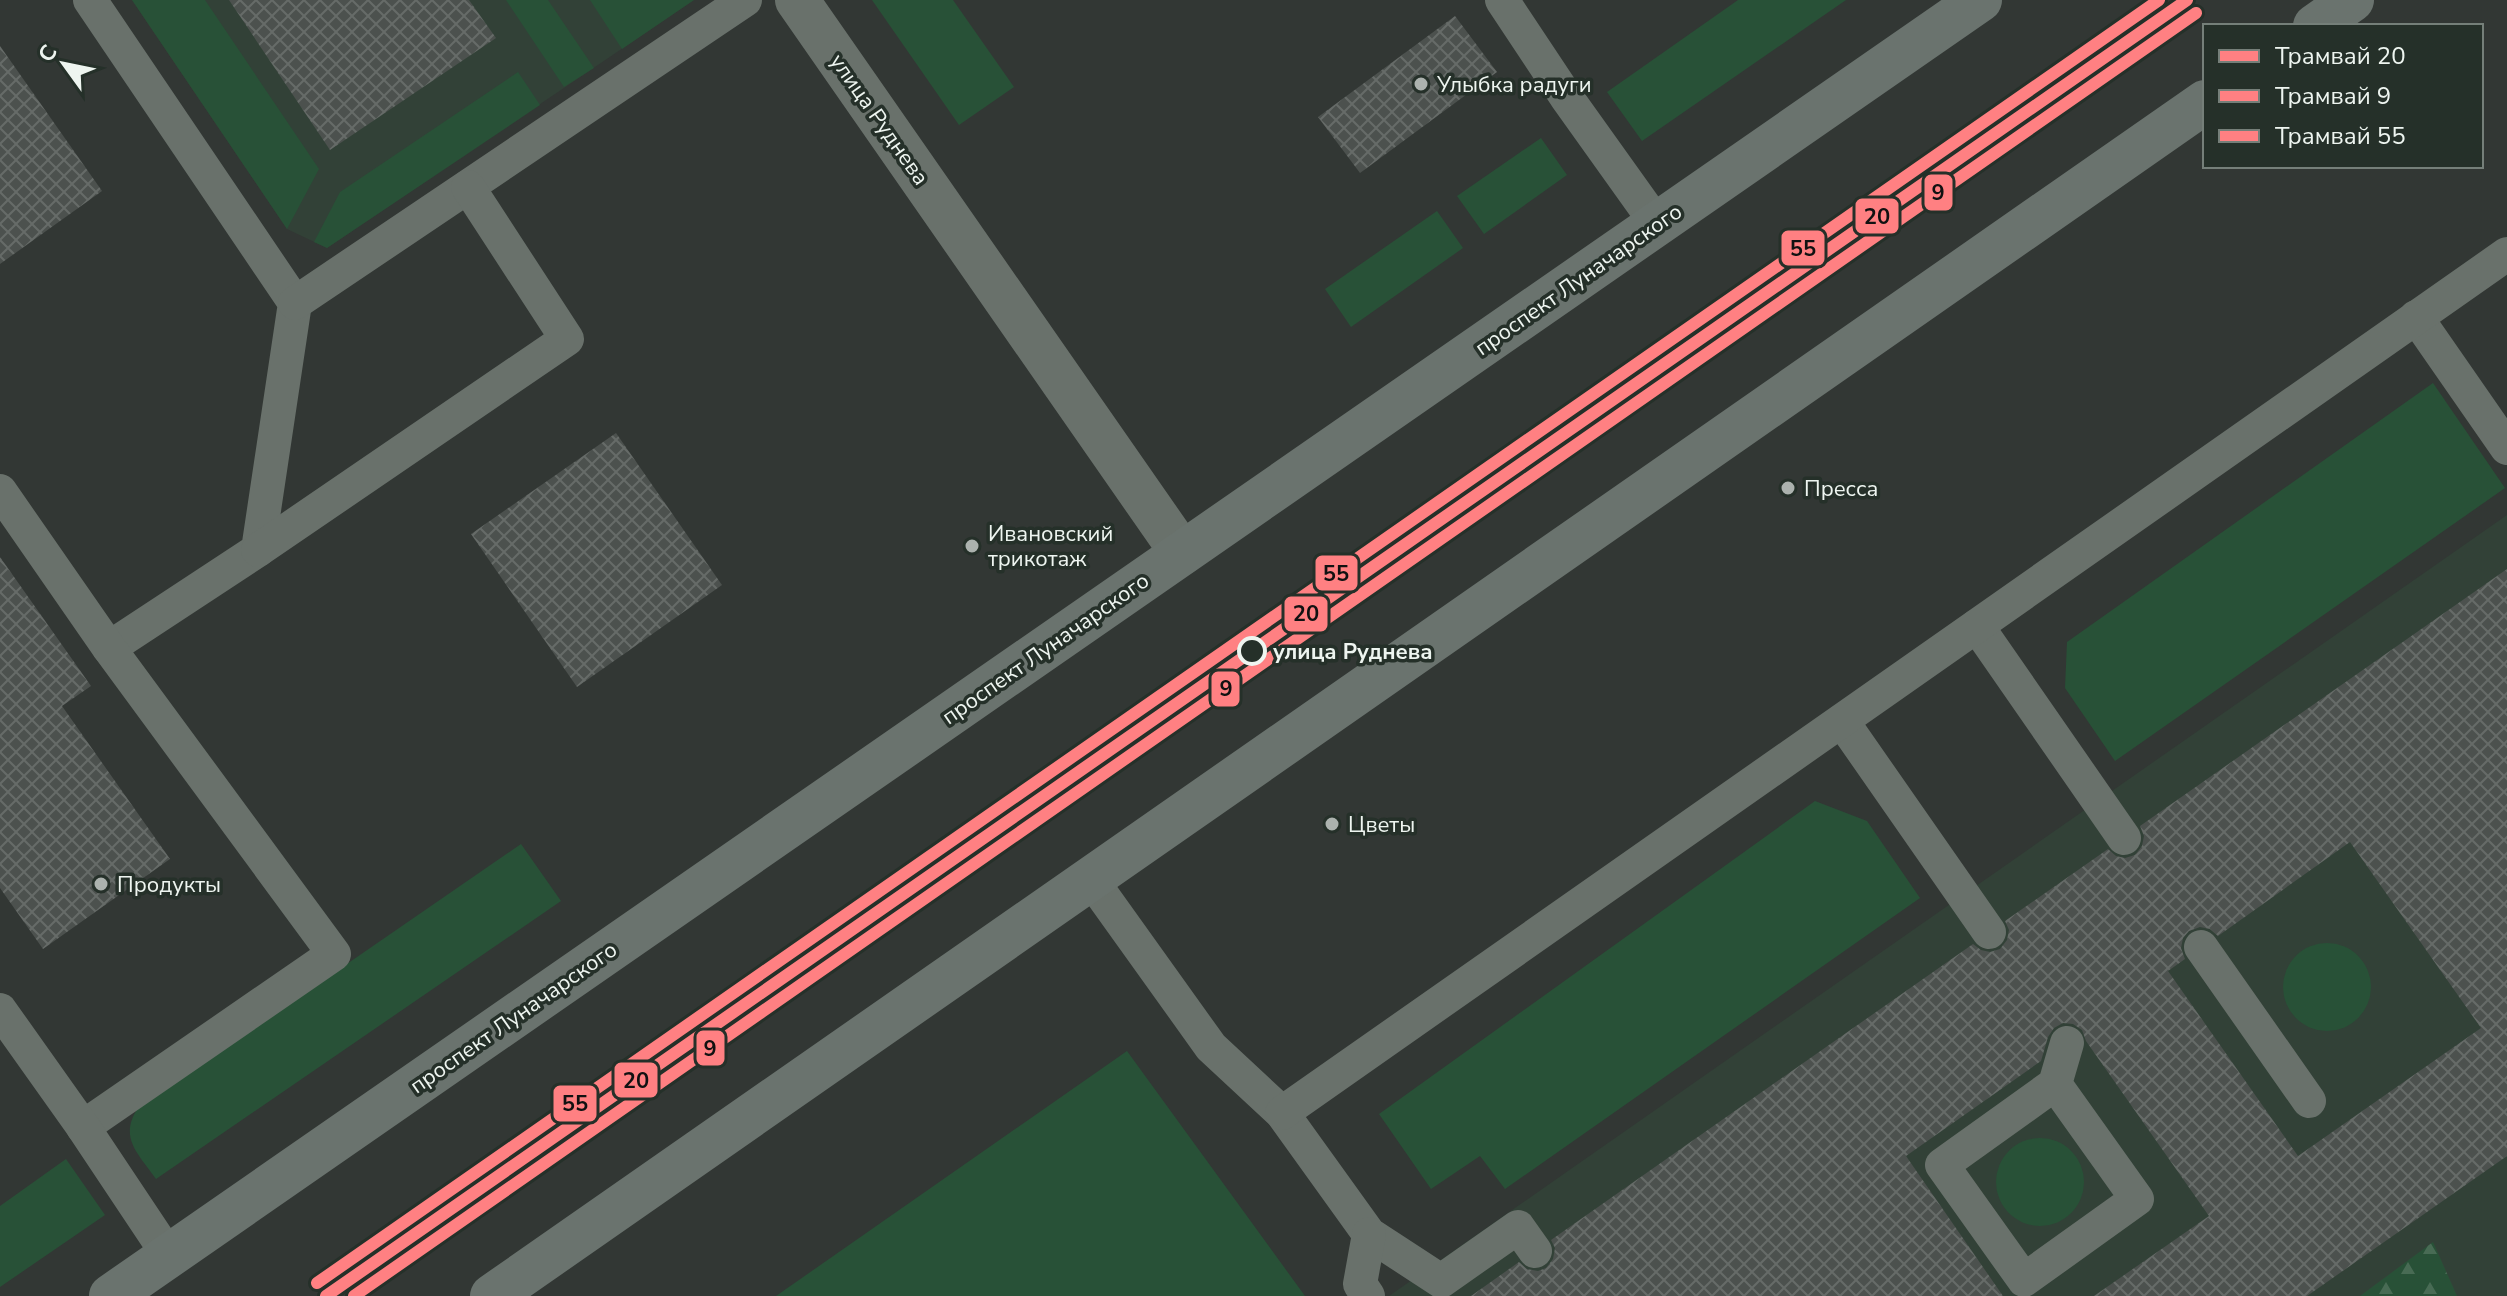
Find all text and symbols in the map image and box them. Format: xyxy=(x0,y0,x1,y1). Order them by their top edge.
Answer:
north arrow xyxy=(24,24,104,104)
legend xyxy=(2203,24,2483,168)
text: С xyxy=(31,39,65,68)
text: Трамвай 20 xyxy=(2275,40,2406,72)
street label: улица Руднева xyxy=(823,48,936,191)
place label: Улыбка радуги xyxy=(1436,70,1592,100)
marker: Улыбка радуги xyxy=(1412,75,1430,93)
text: Трамвай 9 xyxy=(2275,80,2391,112)
text: Трамвай 55 xyxy=(2275,120,2406,152)
line badge: 9 xyxy=(1923,173,1954,212)
text: 9 xyxy=(1931,178,1945,208)
street label: проспект Луначарского xyxy=(1469,197,1688,363)
line badge: 20 xyxy=(1854,197,1900,235)
text: 20 xyxy=(1864,202,1890,232)
line badge: 55 xyxy=(1780,229,1826,267)
text: 55 xyxy=(1790,234,1816,264)
place label: Пресса xyxy=(1804,474,1878,504)
marker: Пресса xyxy=(1779,479,1797,497)
place label: Ивановский трикотаж xyxy=(988,519,1113,574)
marker: Ивановский трикотаж xyxy=(963,537,981,555)
line badge: 55 xyxy=(1314,554,1359,592)
text: 55 xyxy=(1323,559,1349,589)
street label: проспект Луначарского xyxy=(936,566,1155,732)
line badge: 20 xyxy=(1283,595,1329,633)
text: 20 xyxy=(1293,599,1319,629)
marker: улица Руднева xyxy=(1238,637,1266,665)
place label: улица Руднева xyxy=(1273,637,1433,667)
line badge: 9 xyxy=(1210,670,1241,708)
text: 9 xyxy=(1219,674,1233,704)
place label: Цветы xyxy=(1348,810,1415,840)
marker: Цветы xyxy=(1323,815,1341,833)
place label: Продукты xyxy=(117,870,221,900)
marker: Продукты xyxy=(92,875,110,893)
street label: проспект Луначарского xyxy=(404,935,623,1101)
line badge: 9 xyxy=(695,1029,726,1067)
text: 9 xyxy=(703,1034,717,1064)
line badge: 20 xyxy=(613,1061,659,1099)
text: 20 xyxy=(623,1066,649,1096)
line badge: 55 xyxy=(552,1084,598,1123)
text: 55 xyxy=(562,1089,588,1119)

